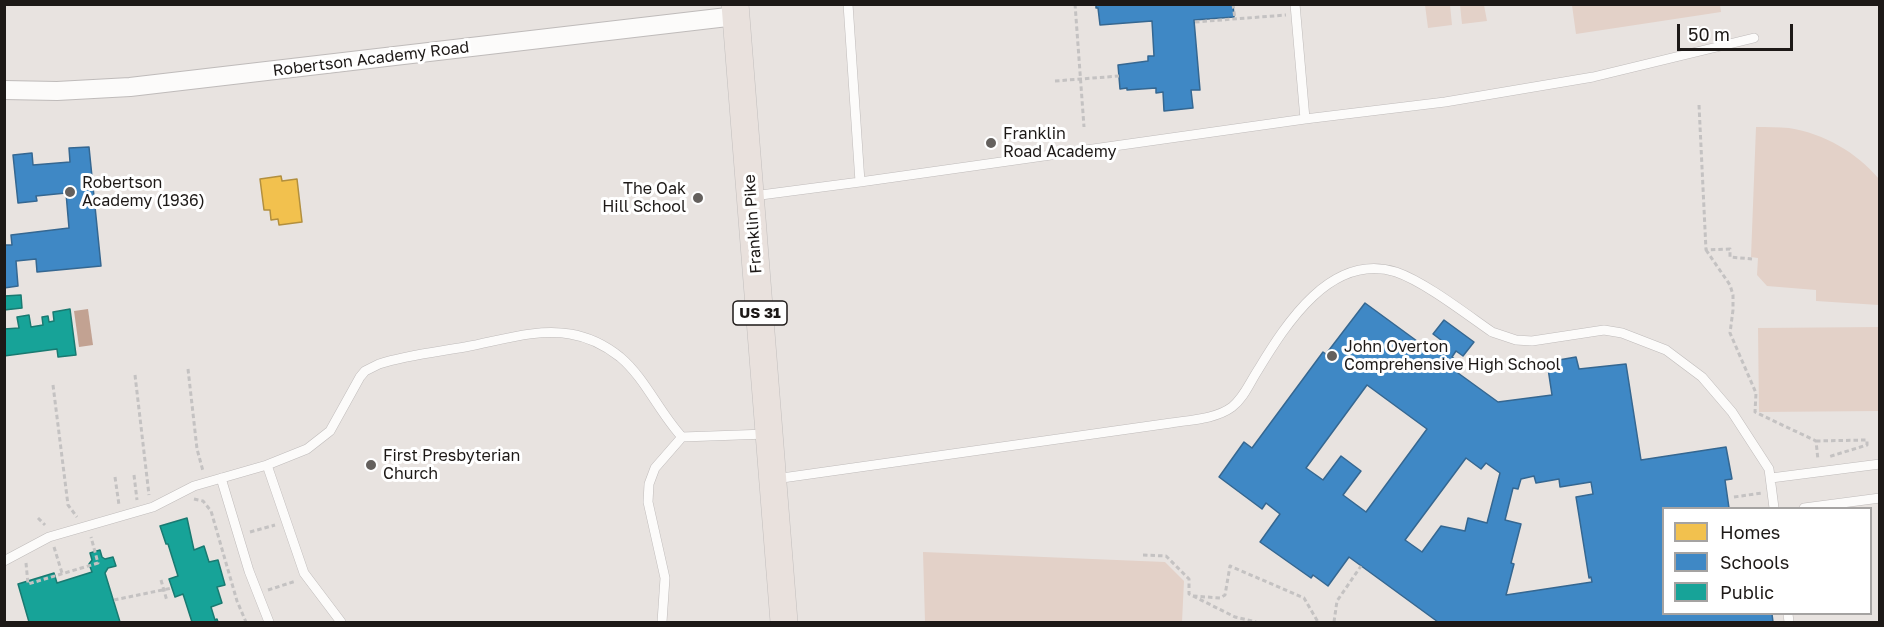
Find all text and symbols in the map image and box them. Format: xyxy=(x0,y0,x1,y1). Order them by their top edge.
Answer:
scale bar xyxy=(1680,12,1796,50)
text: 50 m xyxy=(1688,23,1730,45)
street label: Robertson Academy Road xyxy=(272,37,470,81)
place label: Franklin Road Academy xyxy=(1003,124,1116,162)
marker: Franklin Road Academy xyxy=(984,136,998,150)
place label: Robertson Academy (1936) xyxy=(82,173,205,211)
street label: Franklin Pike xyxy=(740,174,766,274)
place label: The Oak Hill School xyxy=(602,179,686,217)
marker: Robertson Academy (1936) xyxy=(63,185,77,199)
marker: The Oak Hill School xyxy=(691,191,705,205)
road number: US 31 xyxy=(733,301,787,325)
place label: John Overton Comprehensive High School xyxy=(1344,337,1561,375)
marker: John Overton Comprehensive High School xyxy=(1325,349,1339,363)
place label: First Presbyterian Church xyxy=(383,446,520,484)
marker: First Presbyterian Church xyxy=(364,458,378,472)
legend xyxy=(1662,507,1872,615)
text: Homes xyxy=(1720,521,1780,543)
text: Schools xyxy=(1720,551,1789,573)
text: Public xyxy=(1720,581,1774,603)

